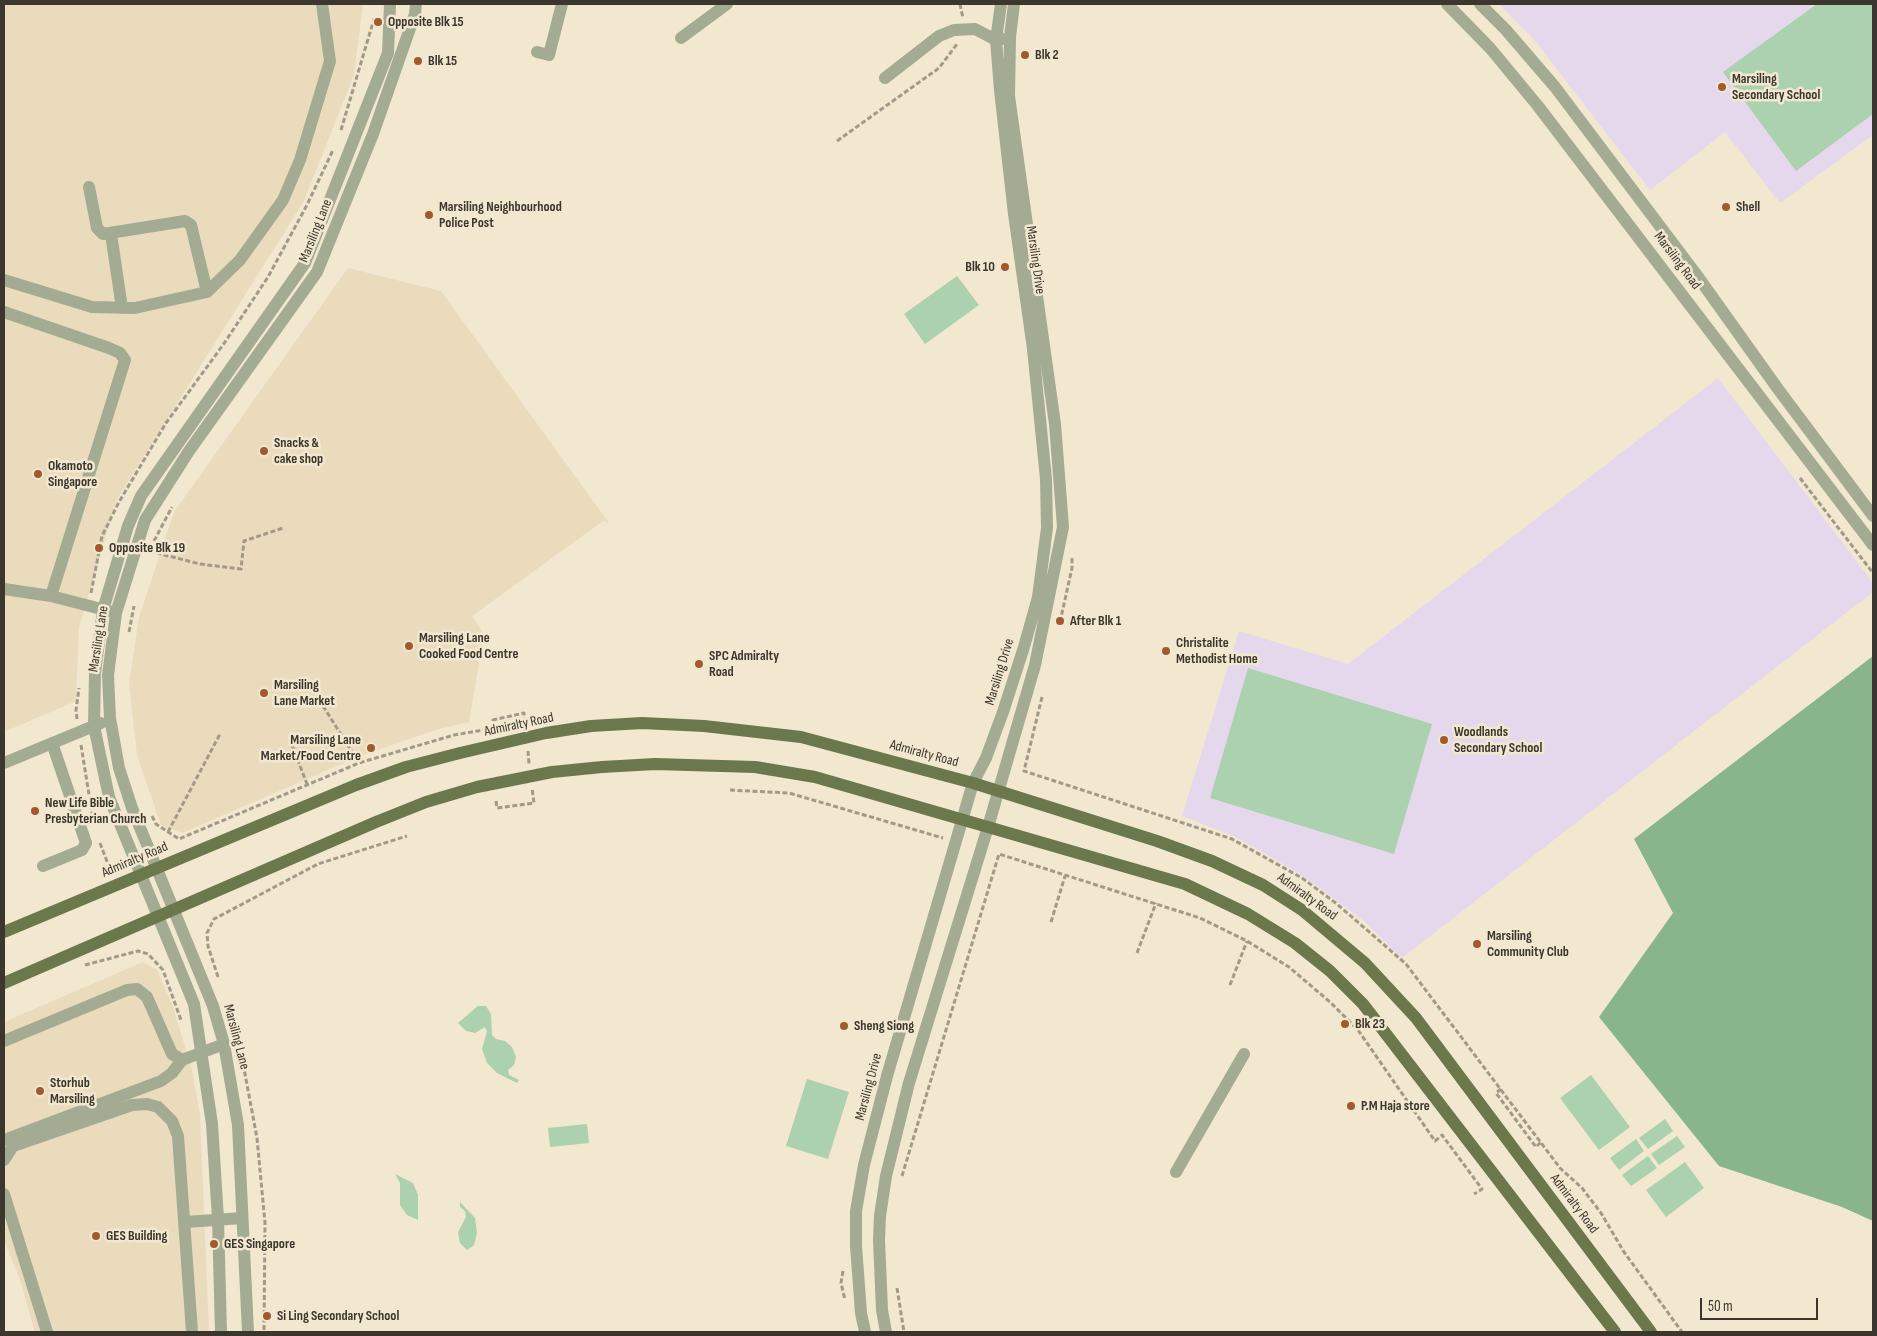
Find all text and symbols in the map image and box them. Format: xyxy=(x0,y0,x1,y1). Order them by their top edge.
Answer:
place label: Opposite Blk 15 xyxy=(388,14,464,30)
marker: Opposite Blk 15 xyxy=(372,16,384,28)
place label: Blk 2 xyxy=(1035,47,1059,63)
marker: Blk 2 xyxy=(1019,49,1031,61)
place label: Blk 15 xyxy=(428,53,457,69)
marker: Blk 15 xyxy=(412,55,424,67)
place label: Marsiling Secondary School xyxy=(1732,71,1820,104)
marker: Marsiling Secondary School xyxy=(1716,81,1728,93)
street label: Marsiling Lane xyxy=(296,197,336,265)
place label: Marsiling Neighbourhood Police Post xyxy=(439,199,562,232)
place label: Shell xyxy=(1736,199,1760,215)
marker: Shell xyxy=(1720,201,1732,213)
marker: Marsiling Neighbourhood Police Post xyxy=(423,209,435,221)
street label: Marsiling Drive xyxy=(1022,225,1048,295)
street label: Marsiling Road xyxy=(1650,229,1704,293)
place label: Blk 10 xyxy=(965,259,995,275)
marker: Blk 10 xyxy=(999,261,1011,273)
place label: Snacks & cake shop xyxy=(274,435,323,468)
marker: Snacks & cake shop xyxy=(258,445,270,457)
place label: Okamoto Singapore xyxy=(48,458,97,491)
marker: Okamoto Singapore xyxy=(32,468,44,480)
place label: Opposite Blk 19 xyxy=(109,540,185,556)
marker: Opposite Blk 19 xyxy=(93,542,105,554)
street label: Marsiling Lane xyxy=(85,605,113,673)
place label: After Blk 1 xyxy=(1070,613,1121,629)
marker: After Blk 1 xyxy=(1054,615,1066,627)
place label: Marsiling Lane Cooked Food Centre xyxy=(419,630,518,662)
place label: Christalite Methodist Home xyxy=(1176,635,1258,668)
street label: Marsiling Drive xyxy=(982,637,1018,707)
marker: Marsiling Lane Cooked Food Centre xyxy=(403,640,415,652)
marker: Christalite Methodist Home xyxy=(1160,645,1172,657)
place label: SPC Admiralty Road xyxy=(709,648,779,680)
marker: SPC Admiralty Road xyxy=(693,658,705,670)
place label: Marsiling Lane Market xyxy=(274,677,335,710)
marker: Marsiling Lane Market xyxy=(258,687,270,699)
street label: Admiralty Road xyxy=(483,709,555,741)
place label: Woodlands Secondary School xyxy=(1454,724,1542,756)
place label: Marsiling Lane Market/Food Centre xyxy=(261,732,361,764)
marker: Woodlands Secondary School xyxy=(1438,734,1450,746)
street label: Admiralty Road xyxy=(888,737,960,771)
marker: Marsiling Lane Market/Food Centre xyxy=(365,742,377,754)
place label: New Life Bible Presbyterian Church xyxy=(45,795,146,828)
marker: New Life Bible Presbyterian Church xyxy=(29,805,41,817)
street label: Admiralty Road xyxy=(99,839,171,881)
street label: Admiralty Road xyxy=(1274,870,1340,924)
place label: Marsiling Community Club xyxy=(1487,928,1569,960)
marker: Marsiling Community Club xyxy=(1471,938,1483,950)
street label: Marsiling Lane xyxy=(219,1003,253,1071)
place label: Blk 23 xyxy=(1355,1016,1385,1032)
place label: Sheng Siong xyxy=(854,1018,914,1034)
marker: Blk 23 xyxy=(1339,1018,1351,1030)
marker: Sheng Siong xyxy=(838,1020,850,1032)
street label: Marsiling Drive xyxy=(852,1052,886,1122)
place label: Storhub Marsiling xyxy=(50,1075,95,1108)
marker: Storhub Marsiling xyxy=(34,1085,46,1097)
place label: P.M Haja store xyxy=(1361,1098,1430,1114)
marker: P.M Haja store xyxy=(1345,1100,1357,1112)
street label: Admiralty Road xyxy=(1546,1171,1602,1237)
place label: GES Building xyxy=(106,1228,167,1244)
marker: GES Building xyxy=(90,1230,102,1242)
place label: GES Singapore xyxy=(224,1236,295,1252)
marker: GES Singapore xyxy=(208,1238,220,1250)
scale bar xyxy=(1702,1288,1820,1320)
text: 50 m xyxy=(1708,1297,1733,1316)
place label: Si Ling Secondary School xyxy=(277,1308,399,1324)
marker: Si Ling Secondary School xyxy=(261,1310,273,1322)

